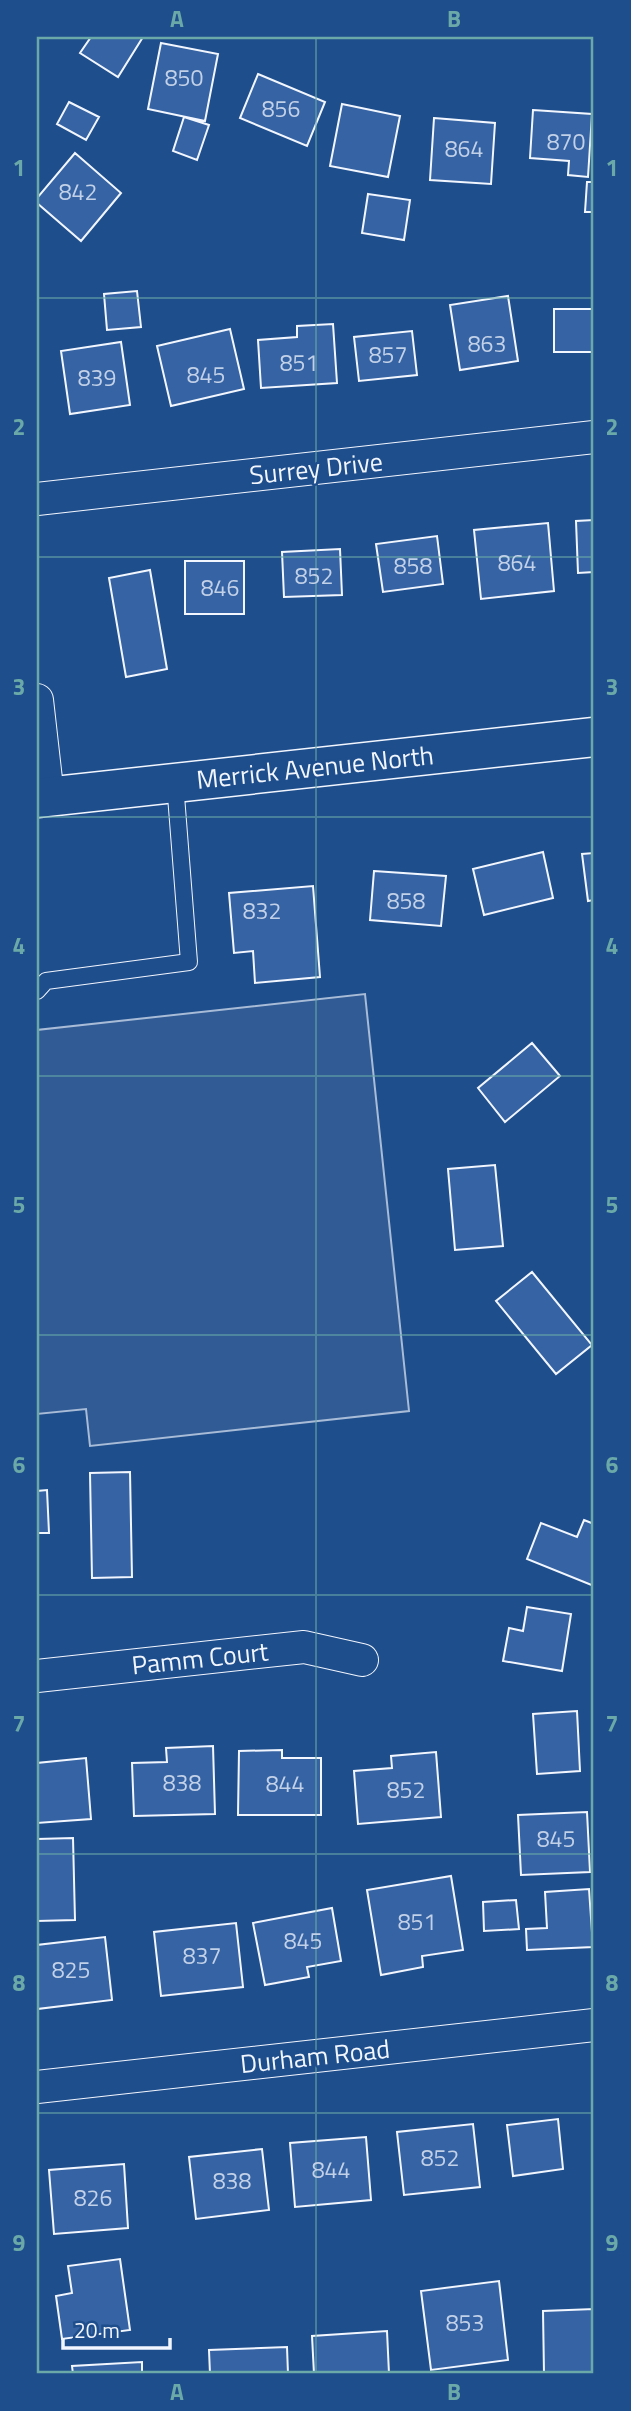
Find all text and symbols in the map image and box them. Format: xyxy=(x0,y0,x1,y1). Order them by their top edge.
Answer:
text: A xyxy=(170,1,184,36)
text: B xyxy=(447,1,461,36)
house number: 850 xyxy=(165,60,203,95)
house number: 856 xyxy=(262,91,300,126)
house number: 870 xyxy=(547,124,585,159)
house number: 864 xyxy=(445,131,483,166)
text: 1 xyxy=(13,150,25,185)
text: 1 xyxy=(606,150,618,185)
house number: 842 xyxy=(59,174,97,209)
house number: 863 xyxy=(468,326,506,361)
house number: 857 xyxy=(369,337,407,372)
house number: 851 xyxy=(280,345,318,380)
house number: 845 xyxy=(187,357,225,392)
house number: 839 xyxy=(78,360,116,395)
text: 2 xyxy=(13,409,25,444)
text: 2 xyxy=(606,409,618,444)
street label: Surrey Drive xyxy=(247,442,385,494)
house number: 864 xyxy=(498,545,536,580)
house number: 858 xyxy=(394,548,432,583)
house number: 852 xyxy=(295,558,333,593)
house number: 846 xyxy=(201,570,239,605)
text: 3 xyxy=(13,669,25,704)
text: 3 xyxy=(606,669,618,704)
street label: Merrick Avenue North xyxy=(194,735,436,799)
house number: 858 xyxy=(387,883,425,918)
house number: 832 xyxy=(243,893,281,928)
text: 4 xyxy=(13,928,25,963)
text: 4 xyxy=(606,928,618,963)
text: 5 xyxy=(13,1187,25,1222)
text: 5 xyxy=(606,1187,618,1222)
text: 6 xyxy=(13,1447,26,1482)
text: 6 xyxy=(606,1447,619,1482)
street label: Pamm Court xyxy=(130,1631,270,1685)
text: 7 xyxy=(13,1706,25,1741)
text: 7 xyxy=(606,1706,618,1741)
house number: 838 xyxy=(163,1765,201,1800)
house number: 844 xyxy=(266,1766,304,1801)
house number: 852 xyxy=(387,1772,425,1807)
house number: 845 xyxy=(537,1821,575,1856)
house number: 851 xyxy=(398,1904,436,1939)
house number: 845 xyxy=(284,1923,322,1958)
house number: 837 xyxy=(183,1938,221,1973)
house number: 825 xyxy=(52,1952,90,1987)
text: 8 xyxy=(13,1965,26,2000)
text: 8 xyxy=(606,1965,619,2000)
street label: Durham Road xyxy=(238,2029,392,2083)
house number: 852 xyxy=(421,2140,459,2175)
house number: 844 xyxy=(312,2152,350,2187)
house number: 838 xyxy=(213,2163,251,2198)
house number: 826 xyxy=(74,2180,112,2215)
text: 9 xyxy=(13,2225,26,2260)
text: 9 xyxy=(606,2225,619,2260)
house number: 853 xyxy=(446,2305,484,2340)
scale bar xyxy=(63,2306,170,2350)
text: 20 m xyxy=(74,2314,120,2346)
text: A xyxy=(170,2374,184,2409)
text: B xyxy=(447,2374,461,2409)

